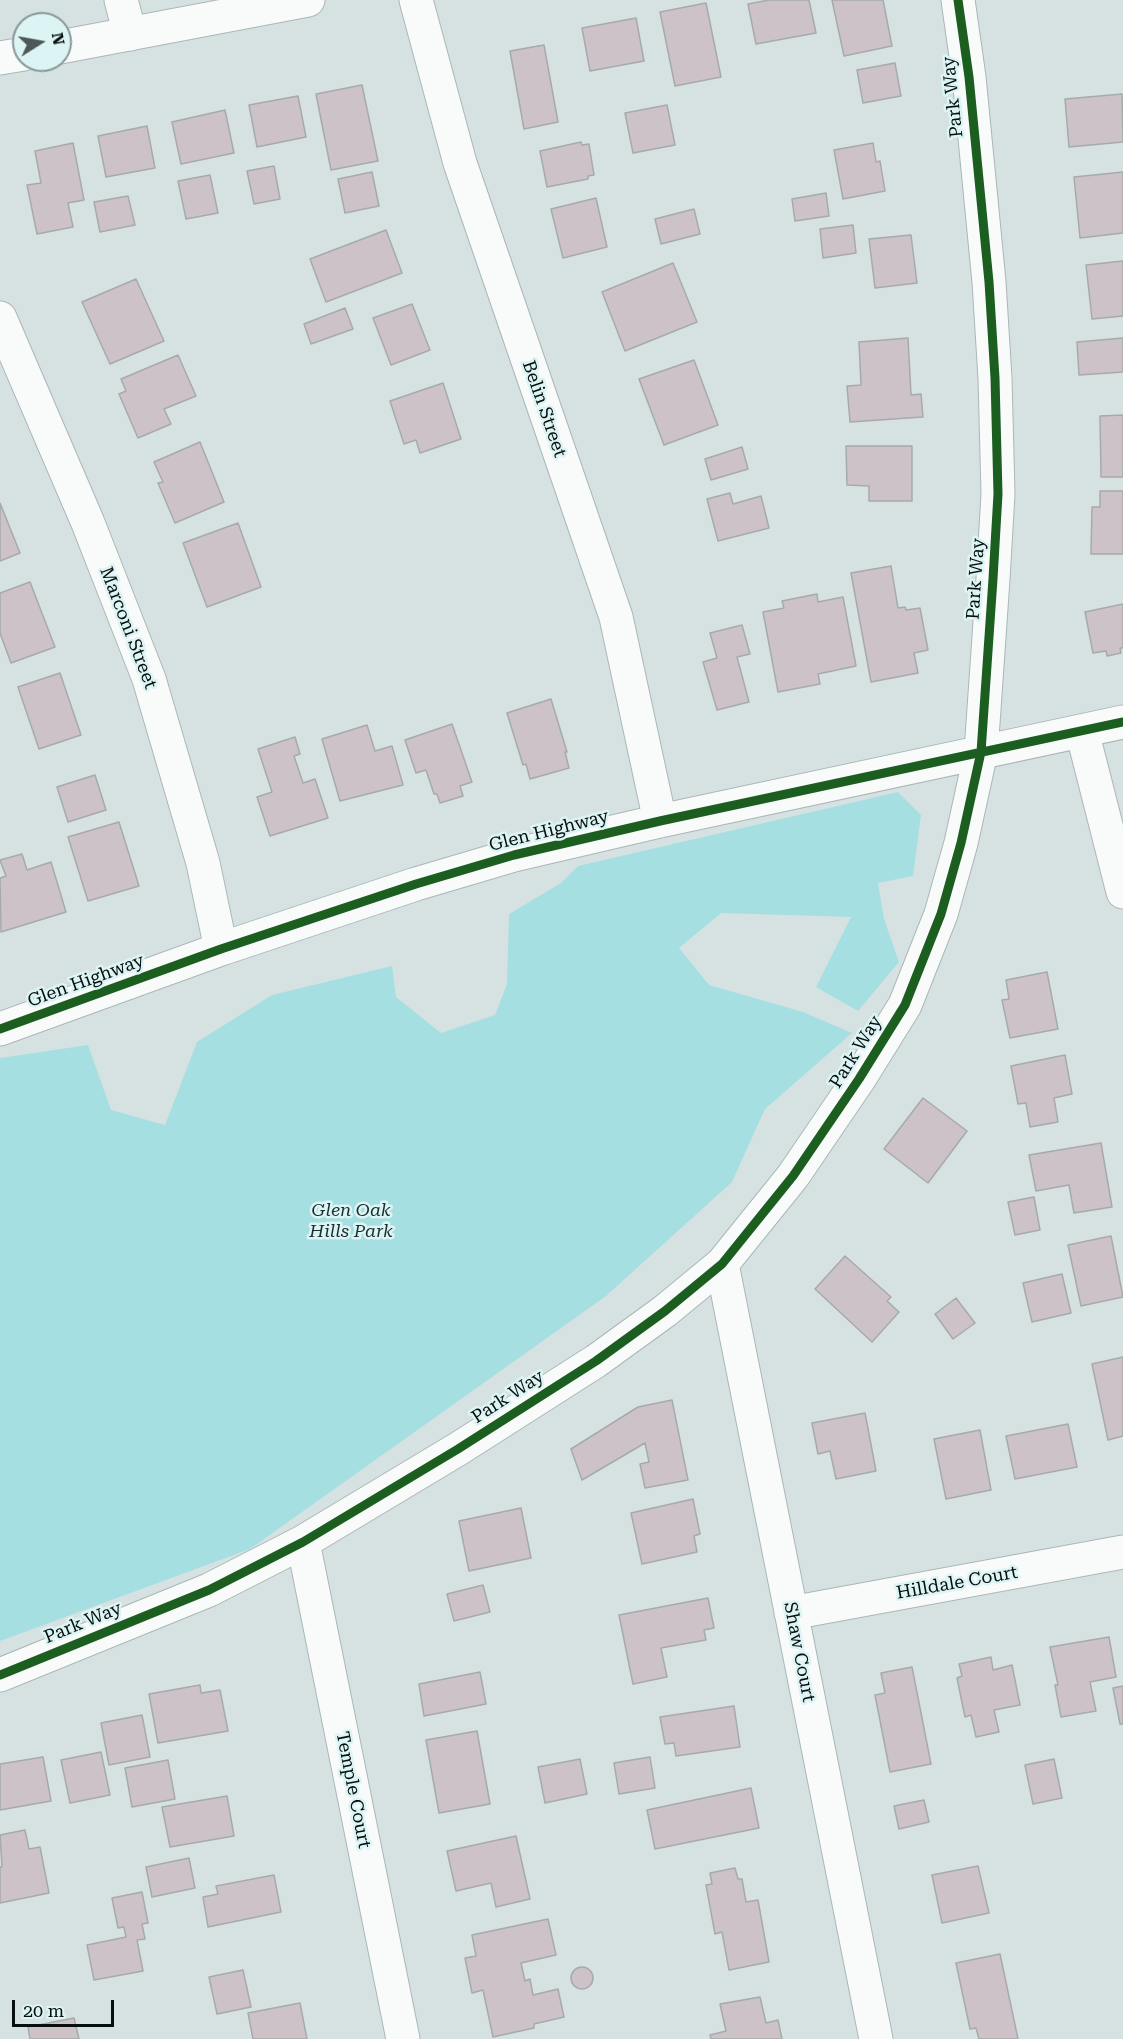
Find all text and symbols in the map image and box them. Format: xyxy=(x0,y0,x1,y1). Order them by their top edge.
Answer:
north arrow xyxy=(12,12,72,72)
text: N xyxy=(48,31,69,47)
street label: Park Way xyxy=(938,55,968,139)
street label: Belin Street xyxy=(517,358,571,460)
street label: Park Way xyxy=(962,538,990,620)
street label: Marconi Street xyxy=(95,564,161,692)
street label: Glen Highway xyxy=(487,806,611,856)
street label: Glen Highway xyxy=(25,950,147,1012)
street label: Park Way xyxy=(825,1012,887,1092)
park label: Glen Oak Hills Park xyxy=(309,1200,393,1242)
street label: Park Way xyxy=(468,1366,548,1428)
street label: Hilldale Court xyxy=(895,1562,1019,1604)
street label: Park Way xyxy=(41,1598,125,1648)
street label: Shaw Court xyxy=(779,1600,819,1704)
street label: Temple Court xyxy=(331,1730,375,1850)
scale bar xyxy=(15,1988,117,2026)
text: 20 m xyxy=(23,2000,64,2021)

